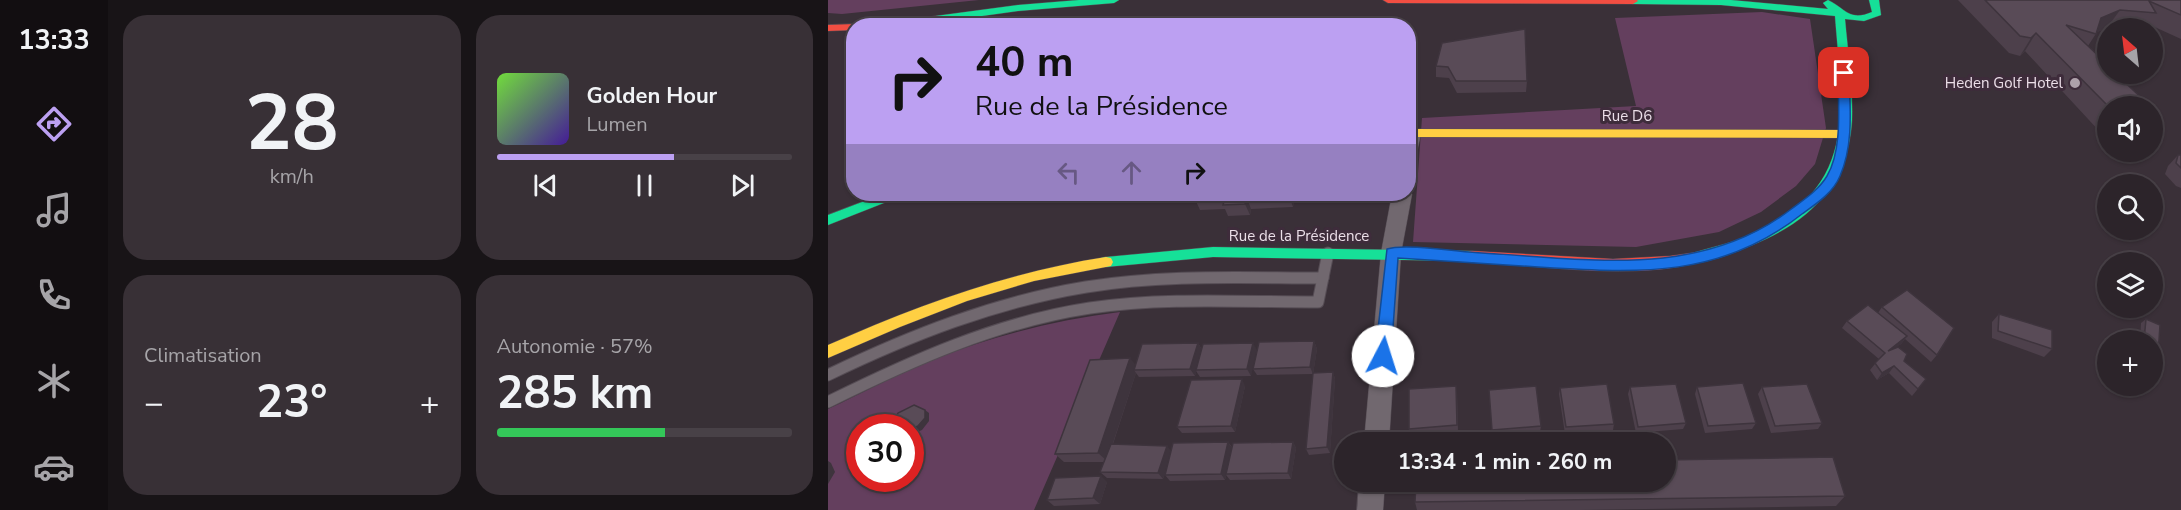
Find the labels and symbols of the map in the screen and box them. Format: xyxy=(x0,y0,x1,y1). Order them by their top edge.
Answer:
north arrow xyxy=(2097,18,2163,84)
pin xyxy=(1818,47,1869,98)
place label: Heden Golf Hotel xyxy=(1945,73,2064,93)
marker: Heden Golf Hotel xyxy=(2068,76,2082,90)
street label: Rue D6 xyxy=(1602,106,1652,126)
street label: Rue de la Présidence xyxy=(1229,226,1369,246)
position arrow xyxy=(1351,324,1415,388)
speed limit sign: 30 xyxy=(846,414,924,492)

